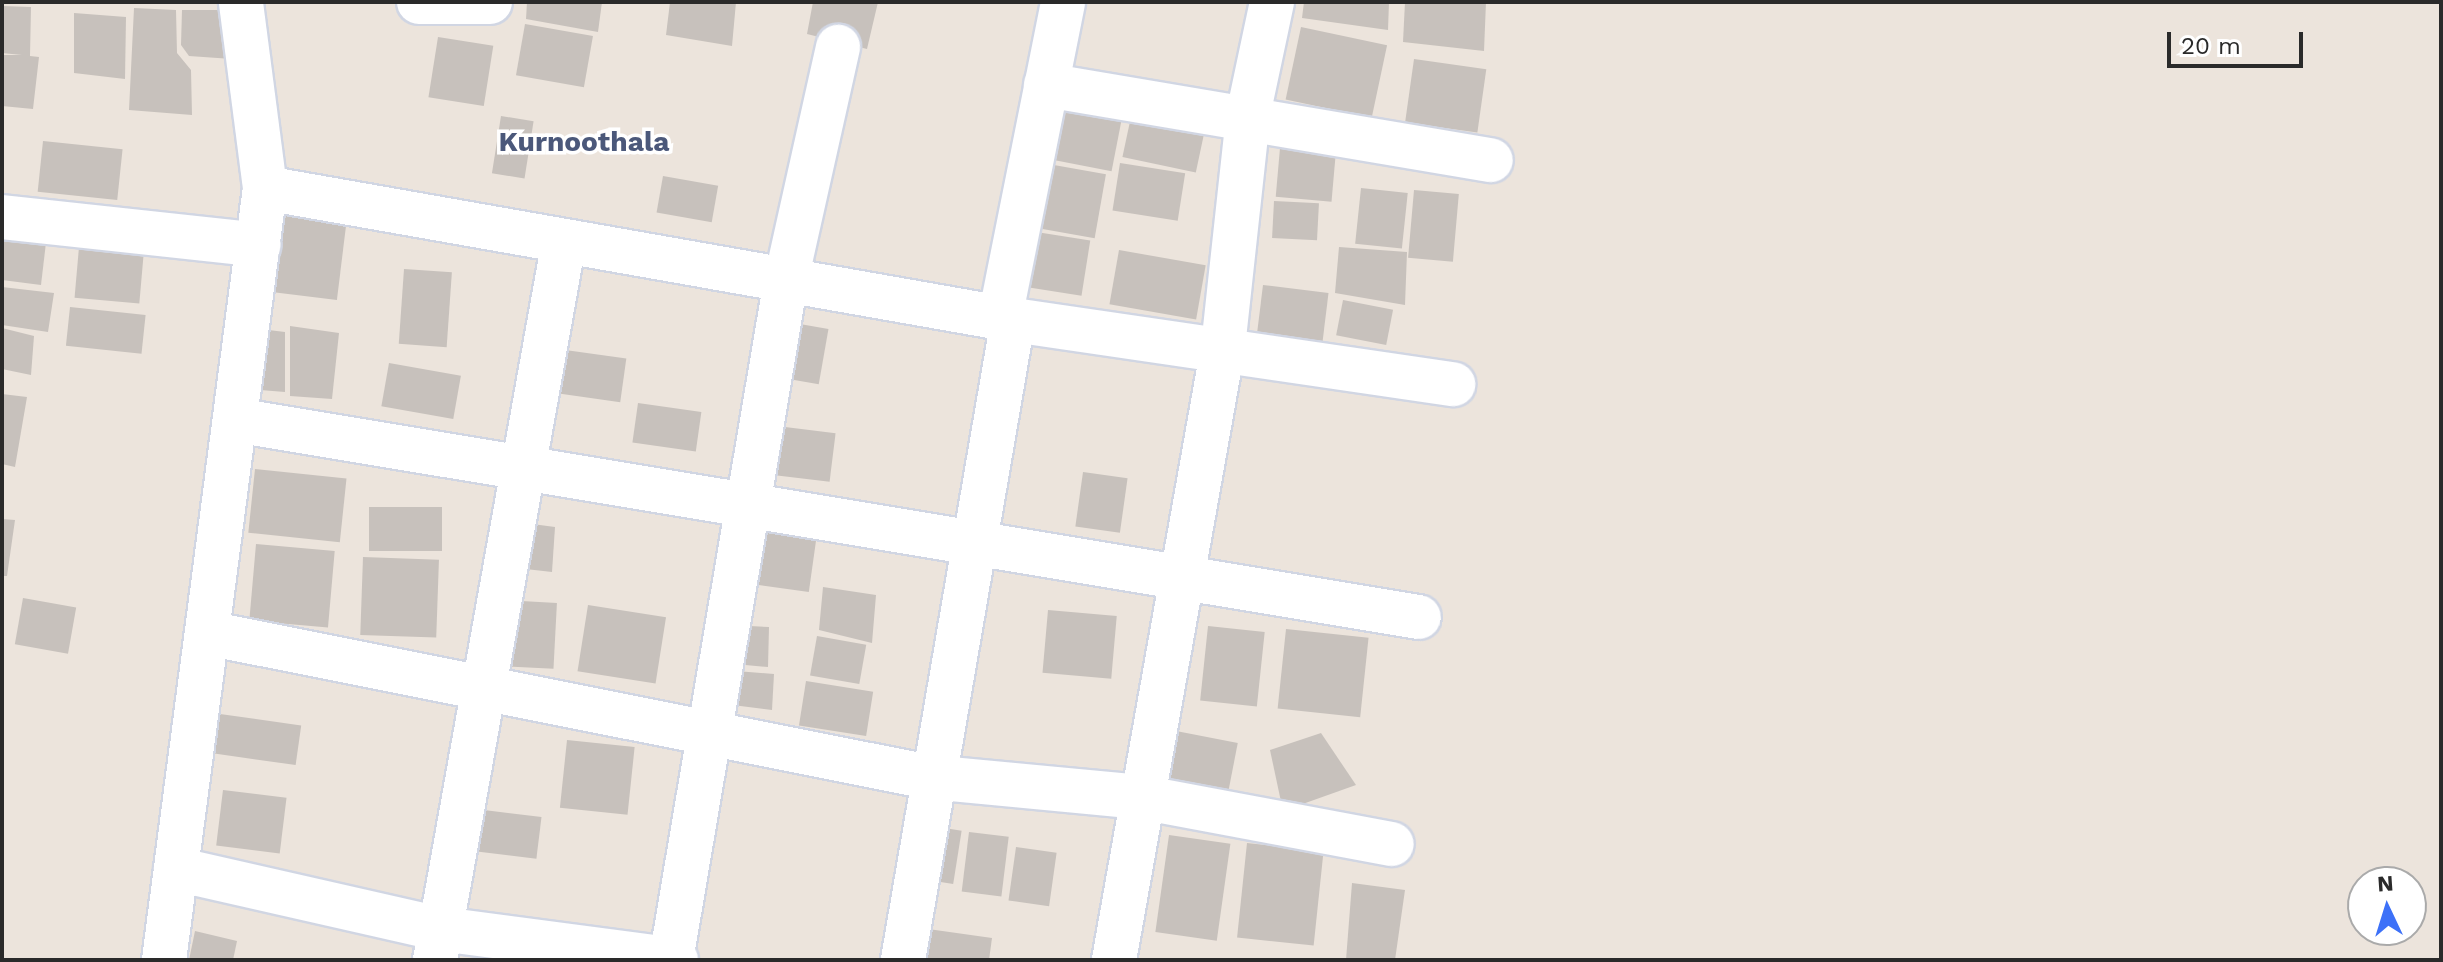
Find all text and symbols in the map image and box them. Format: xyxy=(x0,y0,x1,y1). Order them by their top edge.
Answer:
scale bar xyxy=(2171,16,2307,66)
text: 20 m xyxy=(2181,32,2241,60)
district label: Kurnoothala xyxy=(498,125,670,159)
north arrow xyxy=(2347,866,2427,946)
text: N xyxy=(2376,871,2394,897)

